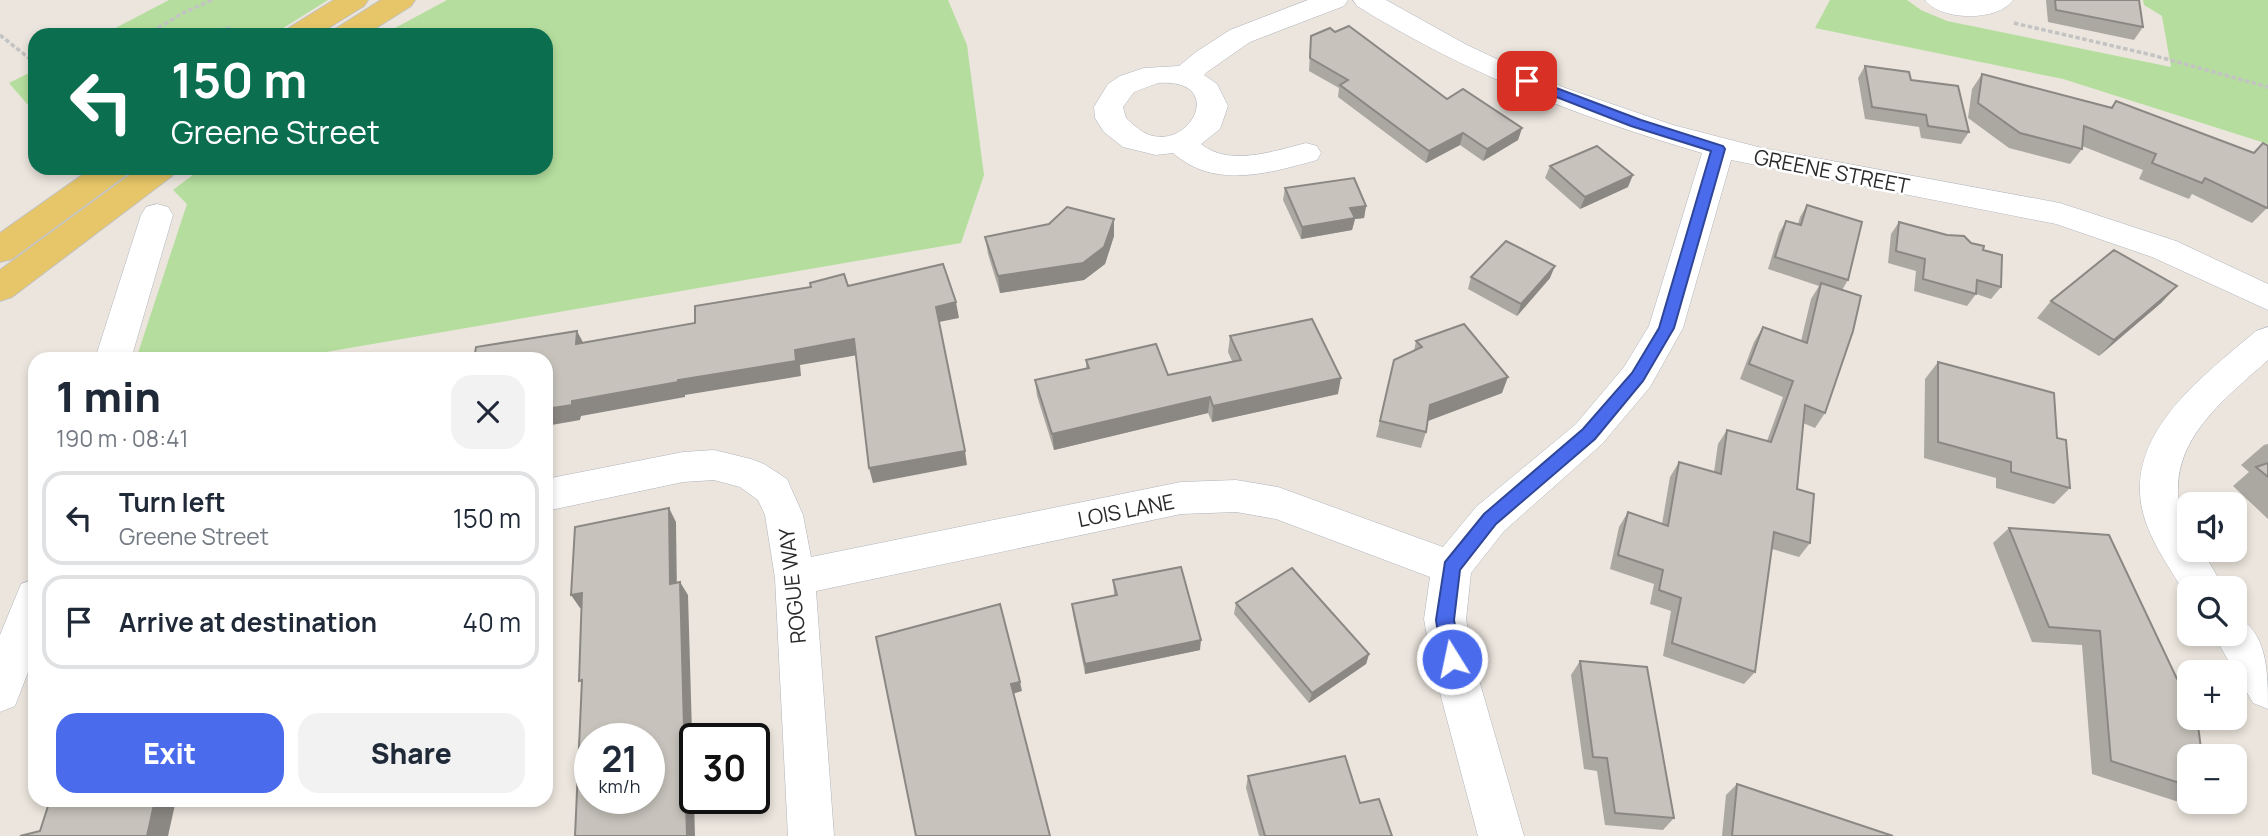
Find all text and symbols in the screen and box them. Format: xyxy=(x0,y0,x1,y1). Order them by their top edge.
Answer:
text: 150 m xyxy=(171,46,307,113)
pin xyxy=(1497,51,1557,111)
icon: left xyxy=(56,56,147,147)
icon: arrive xyxy=(1508,62,1546,100)
text: Greene Street xyxy=(171,110,380,154)
street label: GREENE STREET xyxy=(1752,142,1913,200)
text: 1 min xyxy=(56,367,161,425)
button: close xyxy=(451,375,525,449)
text: 190 m · 08:41 xyxy=(56,422,189,454)
text: Turn left xyxy=(119,484,226,520)
street label: LOIS LANE xyxy=(1075,487,1177,533)
map controls xyxy=(2177,492,2247,814)
button: sound xyxy=(2177,492,2247,562)
icon: left xyxy=(60,499,98,537)
text: 150 m xyxy=(453,500,521,536)
text: Greene Street xyxy=(119,520,269,552)
street label: ROGUE WAY xyxy=(772,527,812,645)
button: search xyxy=(2177,576,2247,646)
icon: arrive xyxy=(60,603,98,641)
text: Arrive at destination xyxy=(119,604,377,640)
text: 40 m xyxy=(463,604,521,640)
position arrow xyxy=(1415,622,1489,696)
button: + xyxy=(2177,660,2247,730)
button: Exit xyxy=(56,713,284,793)
button: Share xyxy=(298,713,525,793)
speed limit sign: 30 xyxy=(679,723,770,814)
text: 21 xyxy=(601,735,638,783)
button: − xyxy=(2177,744,2247,814)
text: km/h xyxy=(599,774,640,798)

